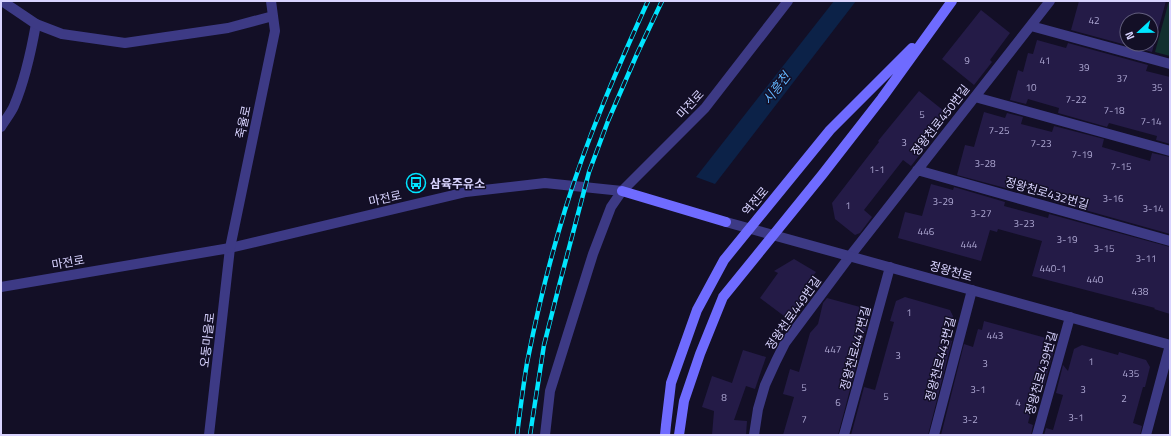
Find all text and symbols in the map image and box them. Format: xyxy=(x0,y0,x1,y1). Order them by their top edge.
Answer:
north arrow xyxy=(1119,12,1159,52)
house number: 42 xyxy=(1088,13,1100,28)
text: N xyxy=(1121,29,1139,42)
house number: 9 xyxy=(964,53,970,68)
house number: 41 xyxy=(1039,53,1051,68)
house number: 39 xyxy=(1078,60,1090,75)
water label: 시흥천 xyxy=(757,67,796,108)
house number: 37 xyxy=(1116,71,1128,86)
street label: 정왕천로450번길 xyxy=(906,80,974,160)
house number: 10 xyxy=(1025,80,1037,95)
house number: 35 xyxy=(1151,80,1163,95)
street label: 마전로 xyxy=(672,85,708,123)
house number: 7-22 xyxy=(1065,92,1087,107)
house number: 7-18 xyxy=(1103,103,1125,118)
street label: 죽율로 xyxy=(230,104,256,140)
house number: 5 xyxy=(919,107,925,122)
house number: 7-14 xyxy=(1140,114,1162,129)
house number: 7-25 xyxy=(988,123,1010,138)
house number: 3 xyxy=(901,135,907,150)
house number: 7-23 xyxy=(1030,136,1052,151)
house number: 7-19 xyxy=(1071,147,1093,162)
house number: 3-28 xyxy=(974,156,996,171)
house number: 7-15 xyxy=(1110,159,1132,174)
house number: 1-1 xyxy=(869,162,885,177)
bus stop icon: 삼육주유소 xyxy=(405,172,427,194)
street label: 정왕천로432번길 xyxy=(1003,172,1091,214)
place label: 삼육주유소 xyxy=(430,174,485,193)
street label: 역전로 xyxy=(737,182,773,220)
street label: 마전로 xyxy=(367,185,403,211)
house number: 3-16 xyxy=(1102,191,1124,206)
house number: 3-29 xyxy=(932,194,954,209)
house number: 1 xyxy=(845,198,851,213)
house number: 3-14 xyxy=(1142,201,1164,216)
house number: 3-27 xyxy=(970,206,992,221)
house number: 3-23 xyxy=(1013,216,1035,231)
house number: 446 xyxy=(918,224,935,239)
house number: 3-19 xyxy=(1056,232,1078,247)
house number: 444 xyxy=(961,237,978,252)
house number: 3-15 xyxy=(1093,241,1115,256)
street label: 마전로 xyxy=(50,250,86,274)
house number: 3-11 xyxy=(1135,251,1157,266)
street label: 정왕천로 xyxy=(927,256,975,286)
house number: 440-1 xyxy=(1040,261,1066,276)
street label: 정왕천로449번길 xyxy=(760,272,826,354)
house number: 440 xyxy=(1087,272,1104,287)
house number: 438 xyxy=(1132,284,1149,299)
street label: 정왕천로447번길 xyxy=(835,304,875,392)
house number: 1 xyxy=(906,305,912,320)
street label: 오동마을로 xyxy=(195,312,219,368)
street label: 정왕천로443번길 xyxy=(920,315,960,403)
house number: 443 xyxy=(987,328,1003,343)
street label: 정왕천로439번길 xyxy=(1020,329,1062,417)
house number: 447 xyxy=(825,342,841,357)
house number: 3 xyxy=(895,348,901,363)
house number: 1 xyxy=(1088,354,1094,369)
house number: 3 xyxy=(982,356,988,371)
house number: 435 xyxy=(1123,366,1140,381)
house number: 5 xyxy=(801,380,807,395)
house number: 3-1 xyxy=(970,382,986,397)
house number: 3 xyxy=(1080,382,1086,397)
house number: 5 xyxy=(883,389,889,404)
house number: 8 xyxy=(721,390,727,405)
house number: 2 xyxy=(1121,391,1127,406)
house number: 6 xyxy=(835,395,841,410)
house number: 4 xyxy=(1015,395,1021,410)
house number: 3-1 xyxy=(1068,410,1084,425)
house number: 7 xyxy=(801,412,807,427)
house number: 3-2 xyxy=(962,412,978,427)

